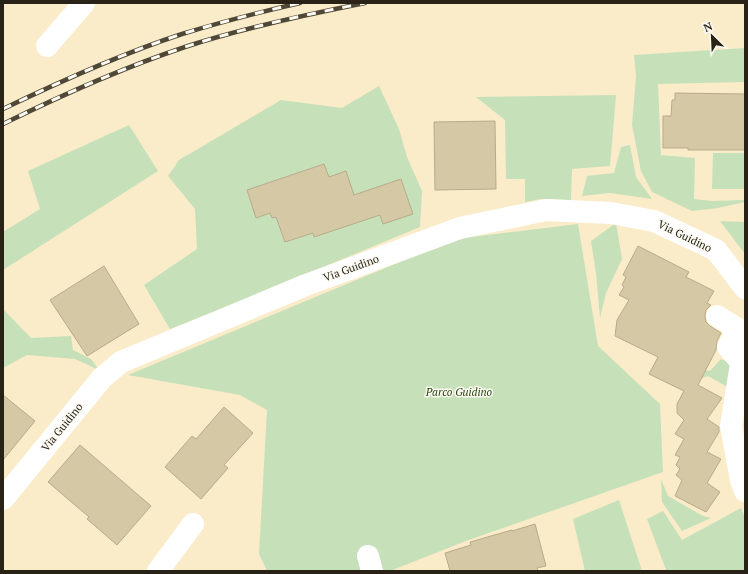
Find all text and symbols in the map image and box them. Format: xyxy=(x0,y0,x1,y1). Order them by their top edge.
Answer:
north arrow xyxy=(692,16,732,56)
text: N xyxy=(701,19,715,35)
street label: Via Guidino xyxy=(656,217,714,255)
street label: Via Guidino xyxy=(321,251,381,285)
park label: Parco Guidino xyxy=(425,385,493,399)
street label: Via Guidino xyxy=(38,400,86,454)

